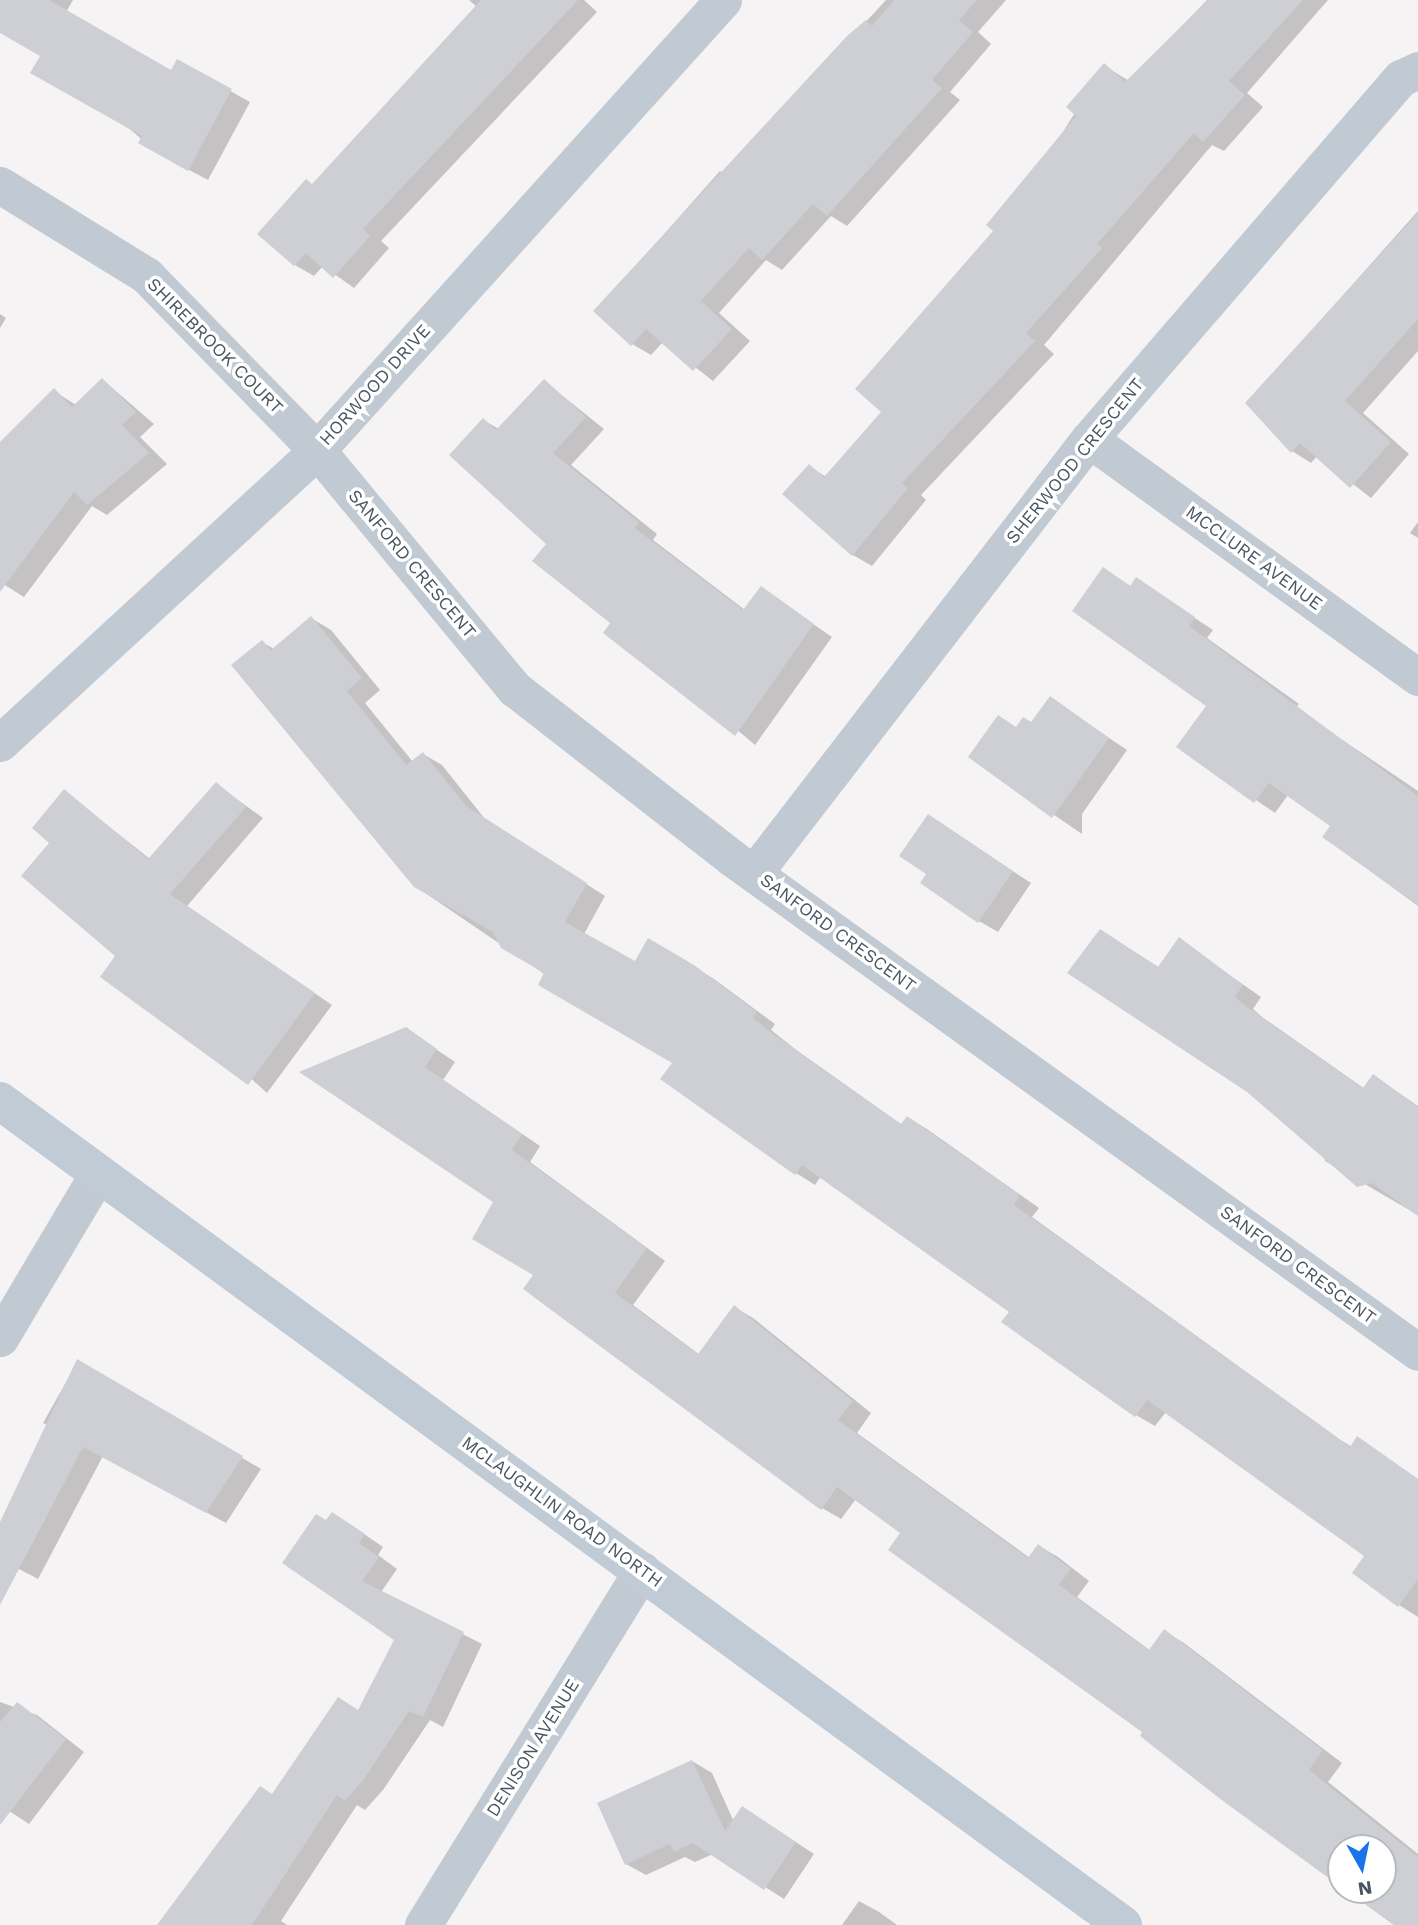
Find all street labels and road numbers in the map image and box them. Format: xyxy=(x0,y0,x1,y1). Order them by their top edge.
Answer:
street label: SHIREBROOK COURT xyxy=(143,274,287,418)
street label: HORWOOD DRIVE xyxy=(315,320,435,450)
street label: SHERWOOD CRESCENT xyxy=(1002,374,1148,548)
street label: SANFORD CRESCENT xyxy=(344,485,480,643)
street label: MCCLURE AVENUE xyxy=(1181,501,1327,615)
street label: SANFORD CRESCENT xyxy=(756,869,920,997)
street label: SANFORD CRESCENT xyxy=(1216,1201,1380,1329)
street label: MCLAUGHLIN ROAD NORTH xyxy=(457,1432,667,1592)
street label: DENISON AVENUE xyxy=(482,1675,584,1821)

